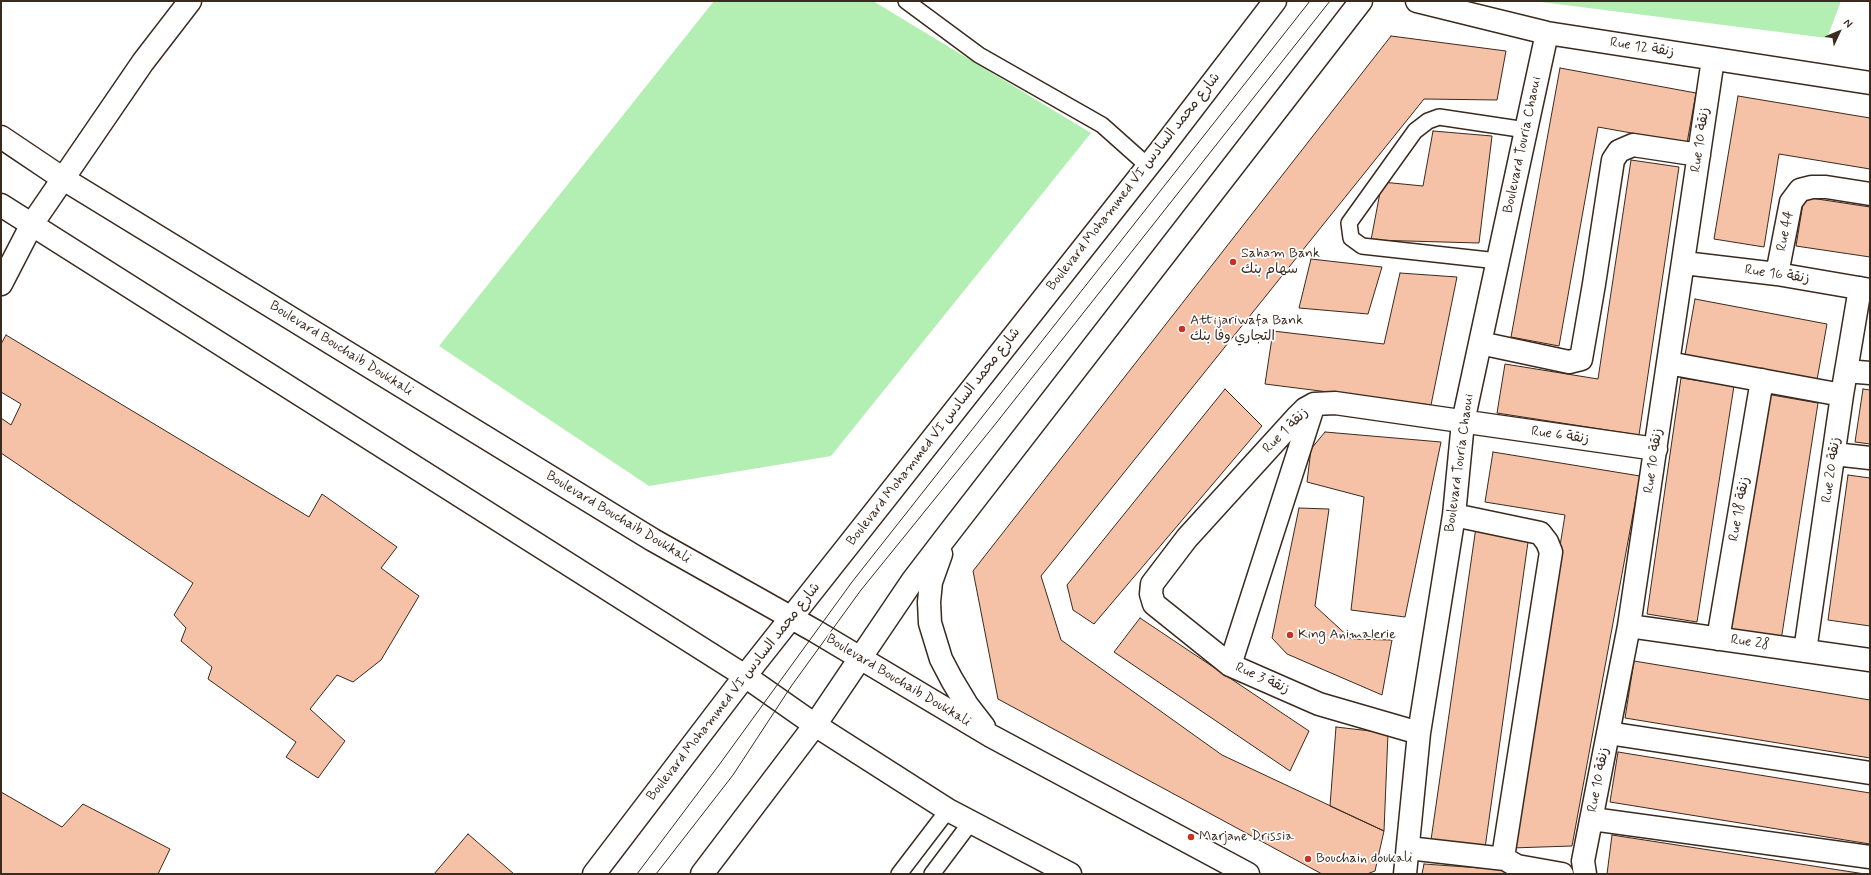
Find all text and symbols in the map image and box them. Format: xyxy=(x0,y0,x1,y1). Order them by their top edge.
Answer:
north arrow xyxy=(1819,12,1859,52)
text: N xyxy=(1840,16,1855,31)
street label: Rue 12 زنقة xyxy=(1609,35,1675,61)
street label: Boulevard Mohammed VI شارع محمد السادس xyxy=(1044,70,1224,294)
street label: Boulevard Touria Chaoui xyxy=(1500,75,1546,215)
street label: Rue 10 زنقة xyxy=(1688,106,1714,174)
street label: Rue 44 xyxy=(1774,209,1798,253)
place label: Saham Bank سهام بنك xyxy=(1241,246,1320,278)
marker: Saham Bank سهام بنك xyxy=(1228,257,1238,267)
street label: Rue 16 زنقة xyxy=(1744,262,1810,288)
street label: Boulevard Bouchaib Doukkali xyxy=(266,298,416,400)
place label: Attijariwafa Bank التجاري وفا بنك xyxy=(1190,313,1303,346)
marker: Attijariwafa Bank التجاري وفا بنك xyxy=(1177,324,1187,334)
street label: Boulevard Mohammed VI شارع محمد السادس xyxy=(844,325,1024,549)
street label: Boulevard Touria Chaoui xyxy=(1442,393,1478,533)
street label: Rue 1 زنقة xyxy=(1260,405,1312,457)
street label: Rue 6 زنقة xyxy=(1530,424,1590,448)
street label: Rue 10 زنقة xyxy=(1641,427,1667,495)
street label: Rue 20 زنقة xyxy=(1819,436,1845,504)
street label: Boulevard Bouchaib Doukkali xyxy=(543,468,693,568)
street label: Rue 18 زنقة xyxy=(1726,475,1754,543)
street label: Boulevard Mohammed VI شارع محمد السادس xyxy=(644,580,824,804)
place label: King Animalerie xyxy=(1298,627,1396,643)
marker: King Animalerie xyxy=(1285,630,1295,640)
street label: Boulevard Bouchaib Doukkali xyxy=(823,631,973,731)
street label: Rue 28 xyxy=(1729,632,1771,654)
street label: Rue 3 زنقة xyxy=(1232,660,1292,698)
street label: Rue 10 زنقة xyxy=(1584,746,1614,814)
place label: Marjane Drissia xyxy=(1199,829,1294,845)
marker: Marjane Drissia xyxy=(1186,832,1196,842)
place label: Bouchain doukali xyxy=(1316,851,1412,867)
marker: Bouchain doukali xyxy=(1303,854,1313,864)

